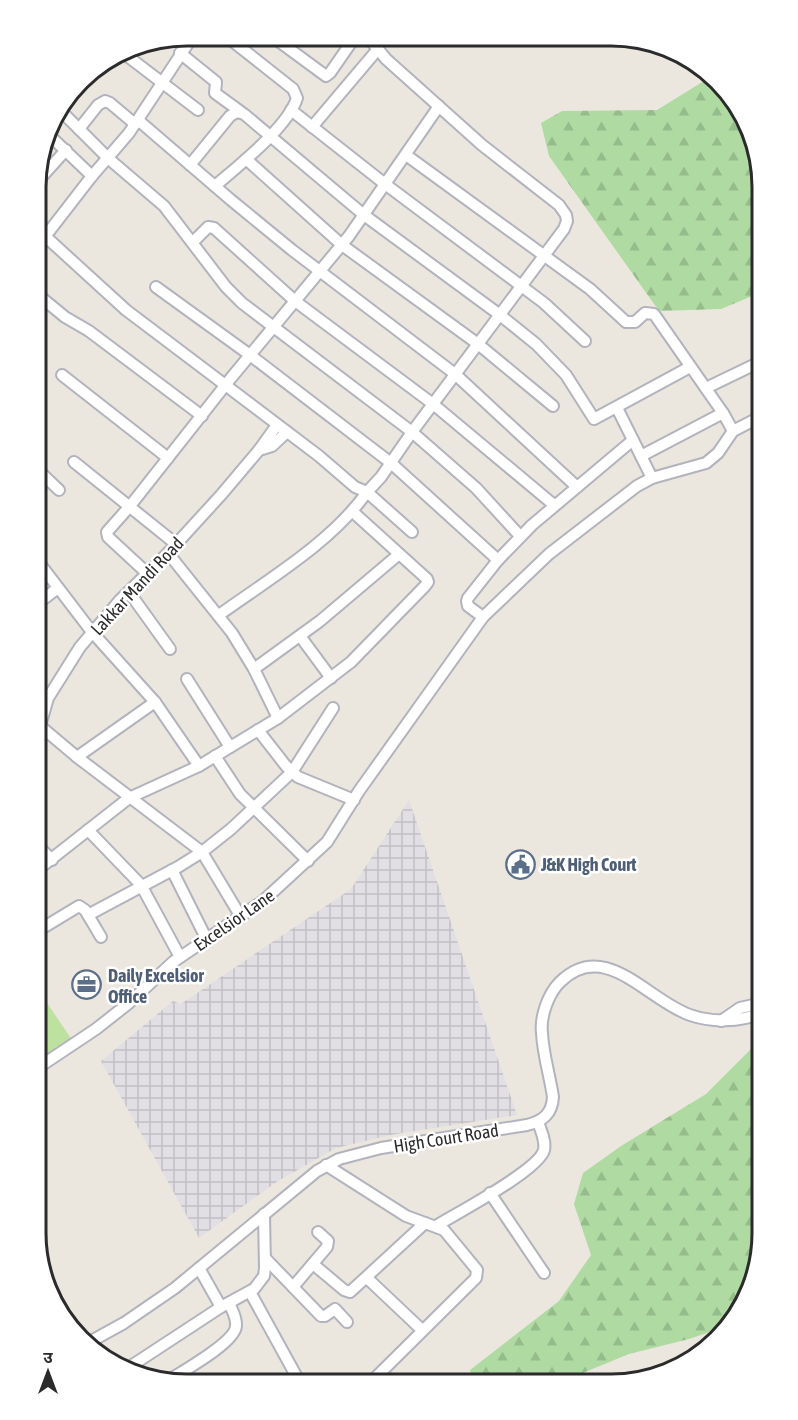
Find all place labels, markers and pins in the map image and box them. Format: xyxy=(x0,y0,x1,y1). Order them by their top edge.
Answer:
public building icon: J&K High Court xyxy=(504,848,536,880)
place label: J&K High Court xyxy=(540,854,637,875)
place label: Daily Excelsior Office xyxy=(108,965,204,1007)
office icon: Daily Excelsior Office xyxy=(71,969,103,1001)

